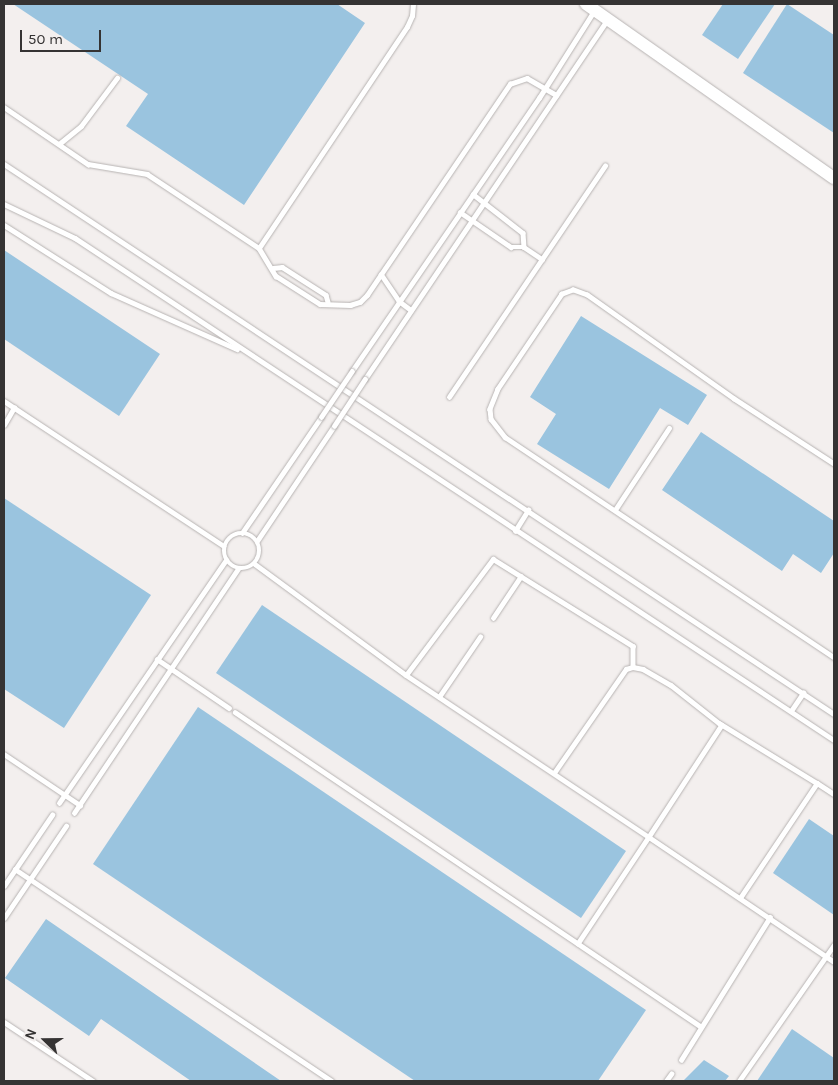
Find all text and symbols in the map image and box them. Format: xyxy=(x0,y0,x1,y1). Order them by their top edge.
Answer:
scale bar xyxy=(22,20,104,52)
text: 50 m xyxy=(28,30,63,48)
north arrow xyxy=(20,1015,70,1065)
text: N xyxy=(21,1026,40,1042)

